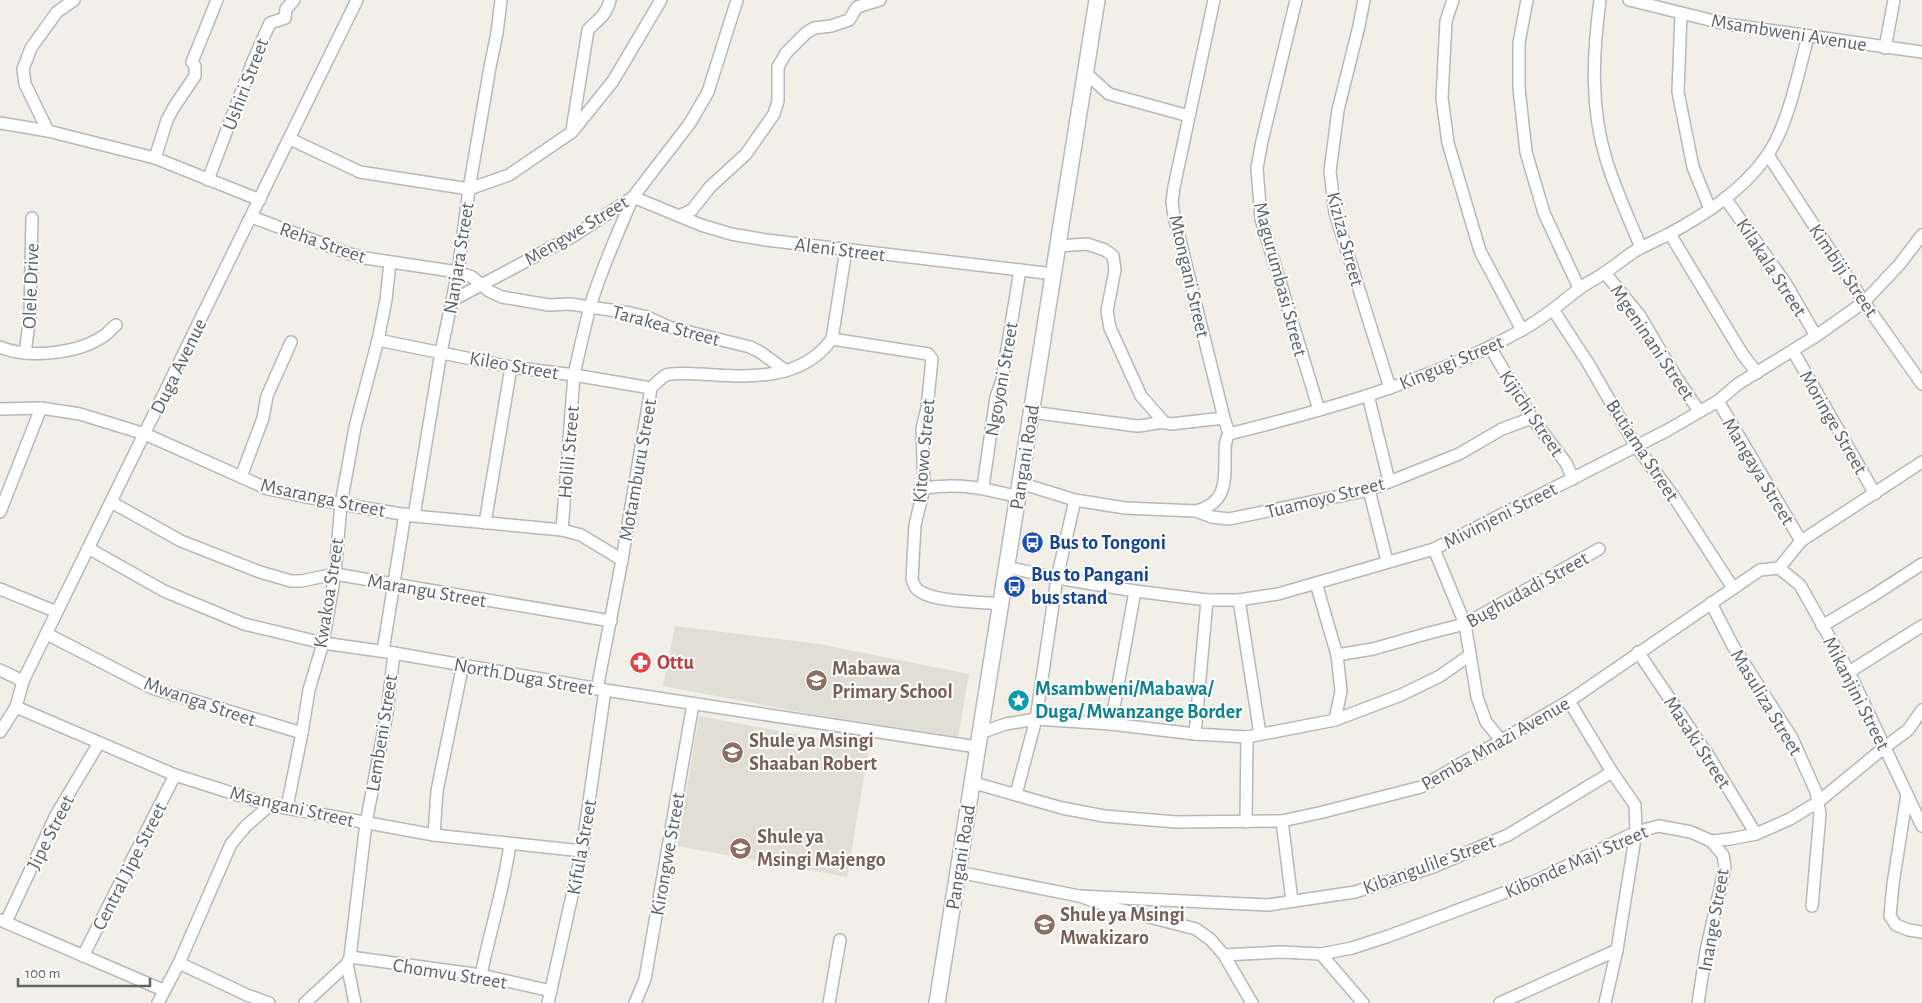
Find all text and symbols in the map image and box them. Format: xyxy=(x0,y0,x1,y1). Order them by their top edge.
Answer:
street label: Msambweni Avenue xyxy=(1710,11,1868,55)
street label: Ushiri Street xyxy=(219,35,273,133)
street label: Kiziza Street xyxy=(1323,190,1367,289)
street label: Mengwe Street xyxy=(521,192,633,270)
street label: Nanjara Street xyxy=(440,200,478,315)
street label: Magurumbasi Street xyxy=(1250,200,1310,359)
street label: Mtongani Street xyxy=(1165,213,1213,340)
street label: Kilakala Street xyxy=(1732,215,1811,321)
street label: Reha Street xyxy=(277,219,369,267)
street label: Kimbiji Street xyxy=(1805,220,1882,321)
street label: Aleni Street xyxy=(793,235,887,266)
street label: Olele Drive xyxy=(20,243,42,329)
street label: Mgeninani Street xyxy=(1606,281,1698,405)
street label: Tarakea Street xyxy=(610,302,722,350)
street label: Duga Avenue xyxy=(147,316,211,417)
street label: Ngoyoni Street xyxy=(982,320,1022,438)
street label: Kingugi Street xyxy=(1396,332,1507,394)
street label: Kileo Street xyxy=(468,348,561,384)
street label: Kijichi Street xyxy=(1495,367,1568,461)
street label: Moringe Street xyxy=(1795,367,1871,478)
street label: Butiama Street xyxy=(1602,396,1683,505)
street label: Motamburu Street xyxy=(616,397,660,543)
street label: Kitowo Street xyxy=(909,397,939,504)
street label: Pangani Road xyxy=(1007,403,1043,511)
street label: Holili Street xyxy=(555,404,583,499)
street label: Mangaya Street xyxy=(1718,414,1798,529)
street label: Tuamoyo Street xyxy=(1264,473,1387,522)
street label: Msaranga Street xyxy=(259,475,388,521)
street label: Mivinjeni Street xyxy=(1441,478,1561,553)
bus stop icon: Bus to Tongoni xyxy=(1021,530,1045,554)
place label: Bus to Tongoni xyxy=(1049,533,1166,553)
street label: Kwakoa Street xyxy=(310,536,348,650)
street label: Bughudadi Street xyxy=(1463,548,1593,632)
place label: Bus to Pangani bus stand xyxy=(1031,565,1149,608)
street label: Marangu Street xyxy=(366,571,489,611)
bus stop icon: Bus to Pangani bus stand xyxy=(1003,574,1027,598)
street label: Mikanjini Street xyxy=(1819,633,1894,754)
street label: Masuliza Street xyxy=(1727,646,1806,760)
pharmacy icon: Ottu xyxy=(629,650,653,674)
place label: Ottu xyxy=(657,653,694,673)
street label: North Duga Street xyxy=(452,655,596,699)
place label: Mabawa Primary School xyxy=(832,659,953,702)
school or university icon: Mabawa Primary School xyxy=(804,668,828,692)
street label: Mwanga Street xyxy=(141,673,259,731)
street label: Lembeni Street xyxy=(363,673,401,793)
place label: Msambweni/Mabawa/ Duga/ Mwanzange Border xyxy=(1035,679,1242,722)
place icon: Msambweni/Mabawa/ Duga/ Mwanzange Border xyxy=(1007,688,1031,712)
street label: Pemba Mnazi Avenue xyxy=(1418,693,1573,794)
street label: Masaki Street xyxy=(1660,693,1735,793)
place label: Shule ya Msingi Shaaban Robert xyxy=(749,731,877,774)
school or university icon: Shule ya Msingi Shaaban Robert xyxy=(721,740,745,764)
street label: Msangani Street xyxy=(228,783,356,831)
street label: Kirongwe Street xyxy=(647,790,689,917)
street label: Jipe Street xyxy=(24,791,78,873)
street label: Kifula Street xyxy=(564,797,600,896)
street label: Central Jipe Street xyxy=(89,799,171,934)
street label: Pangani Road xyxy=(943,803,979,911)
street label: Kibonde Maji Street xyxy=(1502,821,1651,902)
place label: Shule ya Msingi Majengo xyxy=(757,827,886,870)
street label: Kibangulile Street xyxy=(1360,831,1499,898)
school or university icon: Shule ya Msingi Majengo xyxy=(729,836,753,860)
street label: Inange Street xyxy=(1695,867,1733,973)
place label: Shule ya Msingi Mwakizaro xyxy=(1060,905,1185,948)
school or university icon: Shule ya Msingi Mwakizaro xyxy=(1032,913,1056,937)
street label: Chomvu Street xyxy=(391,955,509,993)
scale bar xyxy=(18,956,150,988)
text: 100 m xyxy=(25,966,60,981)

